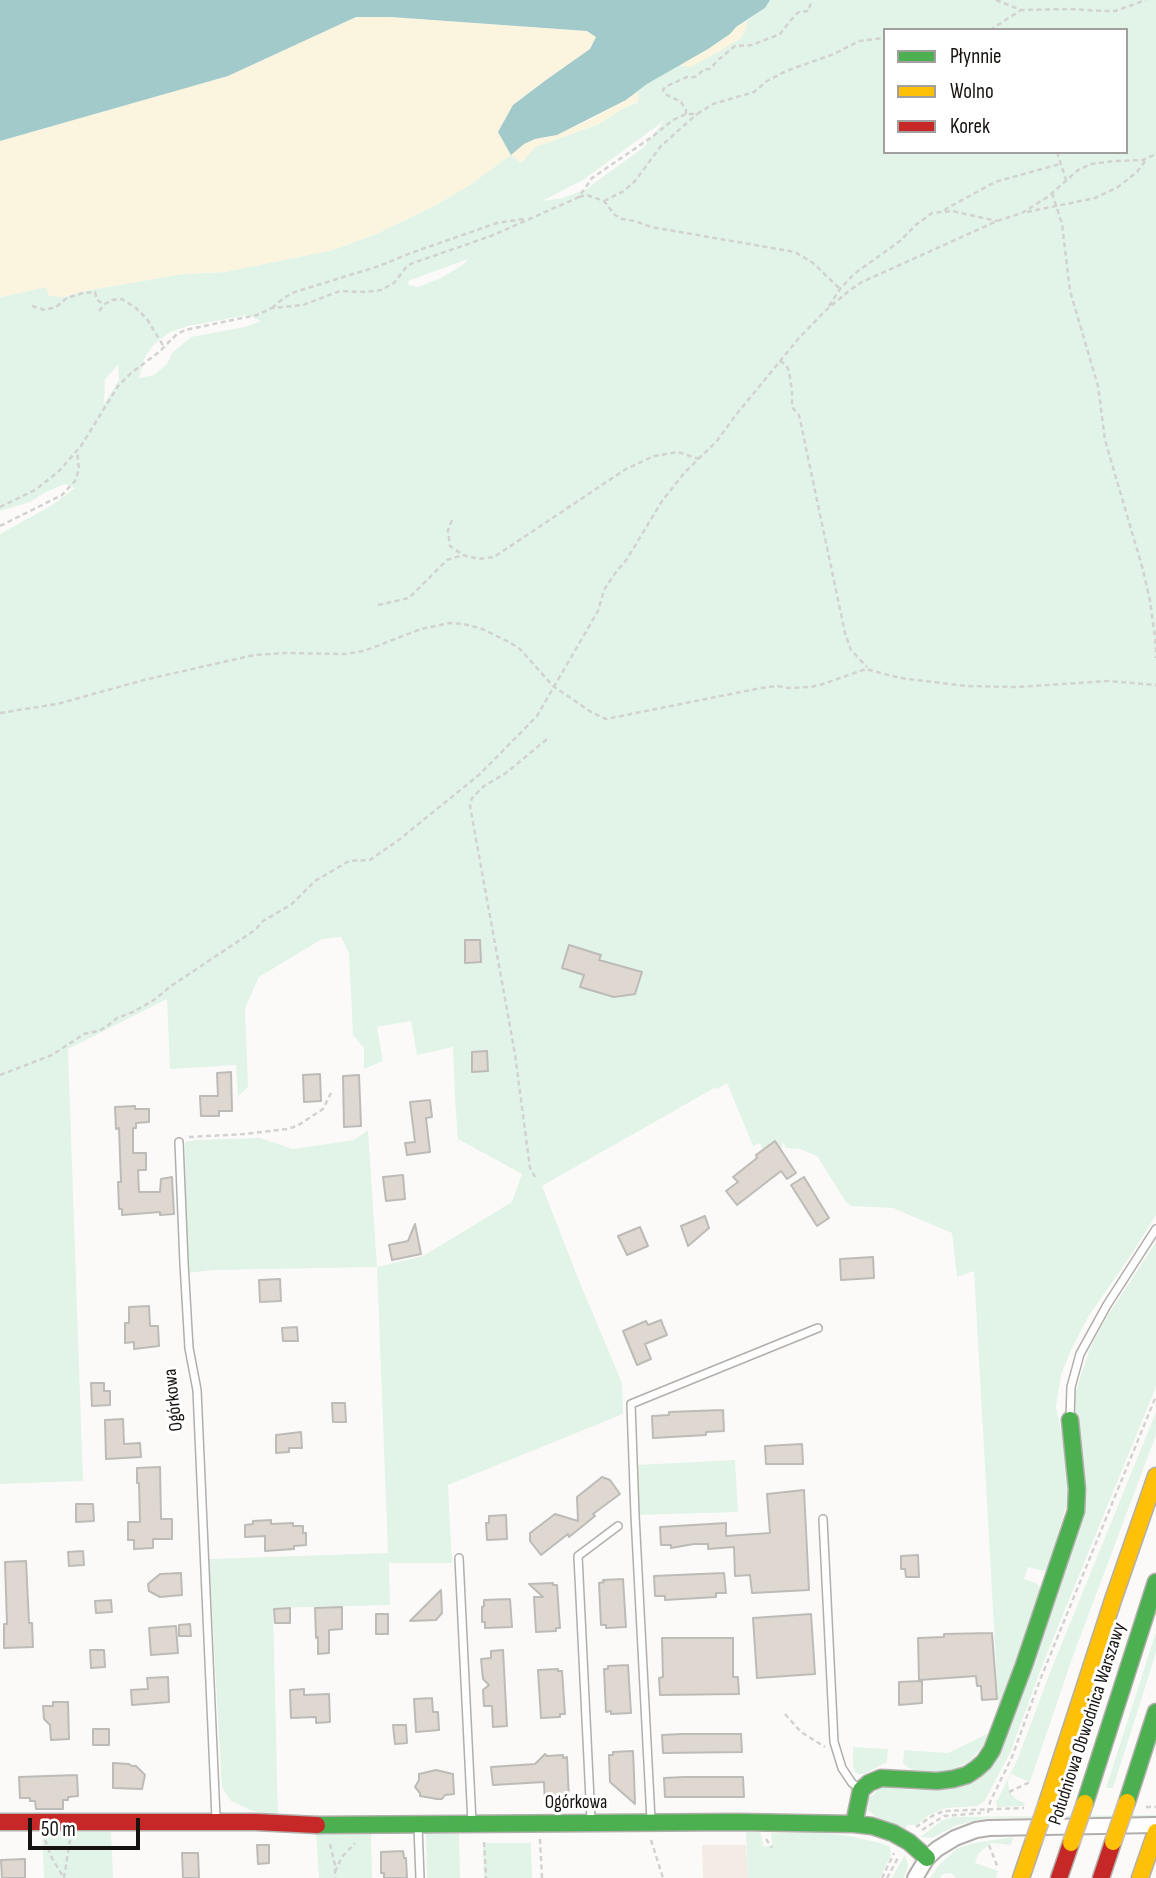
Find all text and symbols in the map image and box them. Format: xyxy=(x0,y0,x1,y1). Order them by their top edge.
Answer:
legend xyxy=(883,28,1128,154)
text: Płynnie xyxy=(950,44,1002,69)
text: Wolno xyxy=(950,79,994,104)
text: Korek xyxy=(950,114,990,139)
street label: Ogórkowa xyxy=(159,1368,189,1432)
street label: Południowa Obwodnica Warszawy xyxy=(1044,1620,1132,1828)
street label: Ogórkowa xyxy=(545,1792,607,1814)
scale bar xyxy=(32,1804,144,1848)
text: 50 m xyxy=(41,1817,76,1842)

